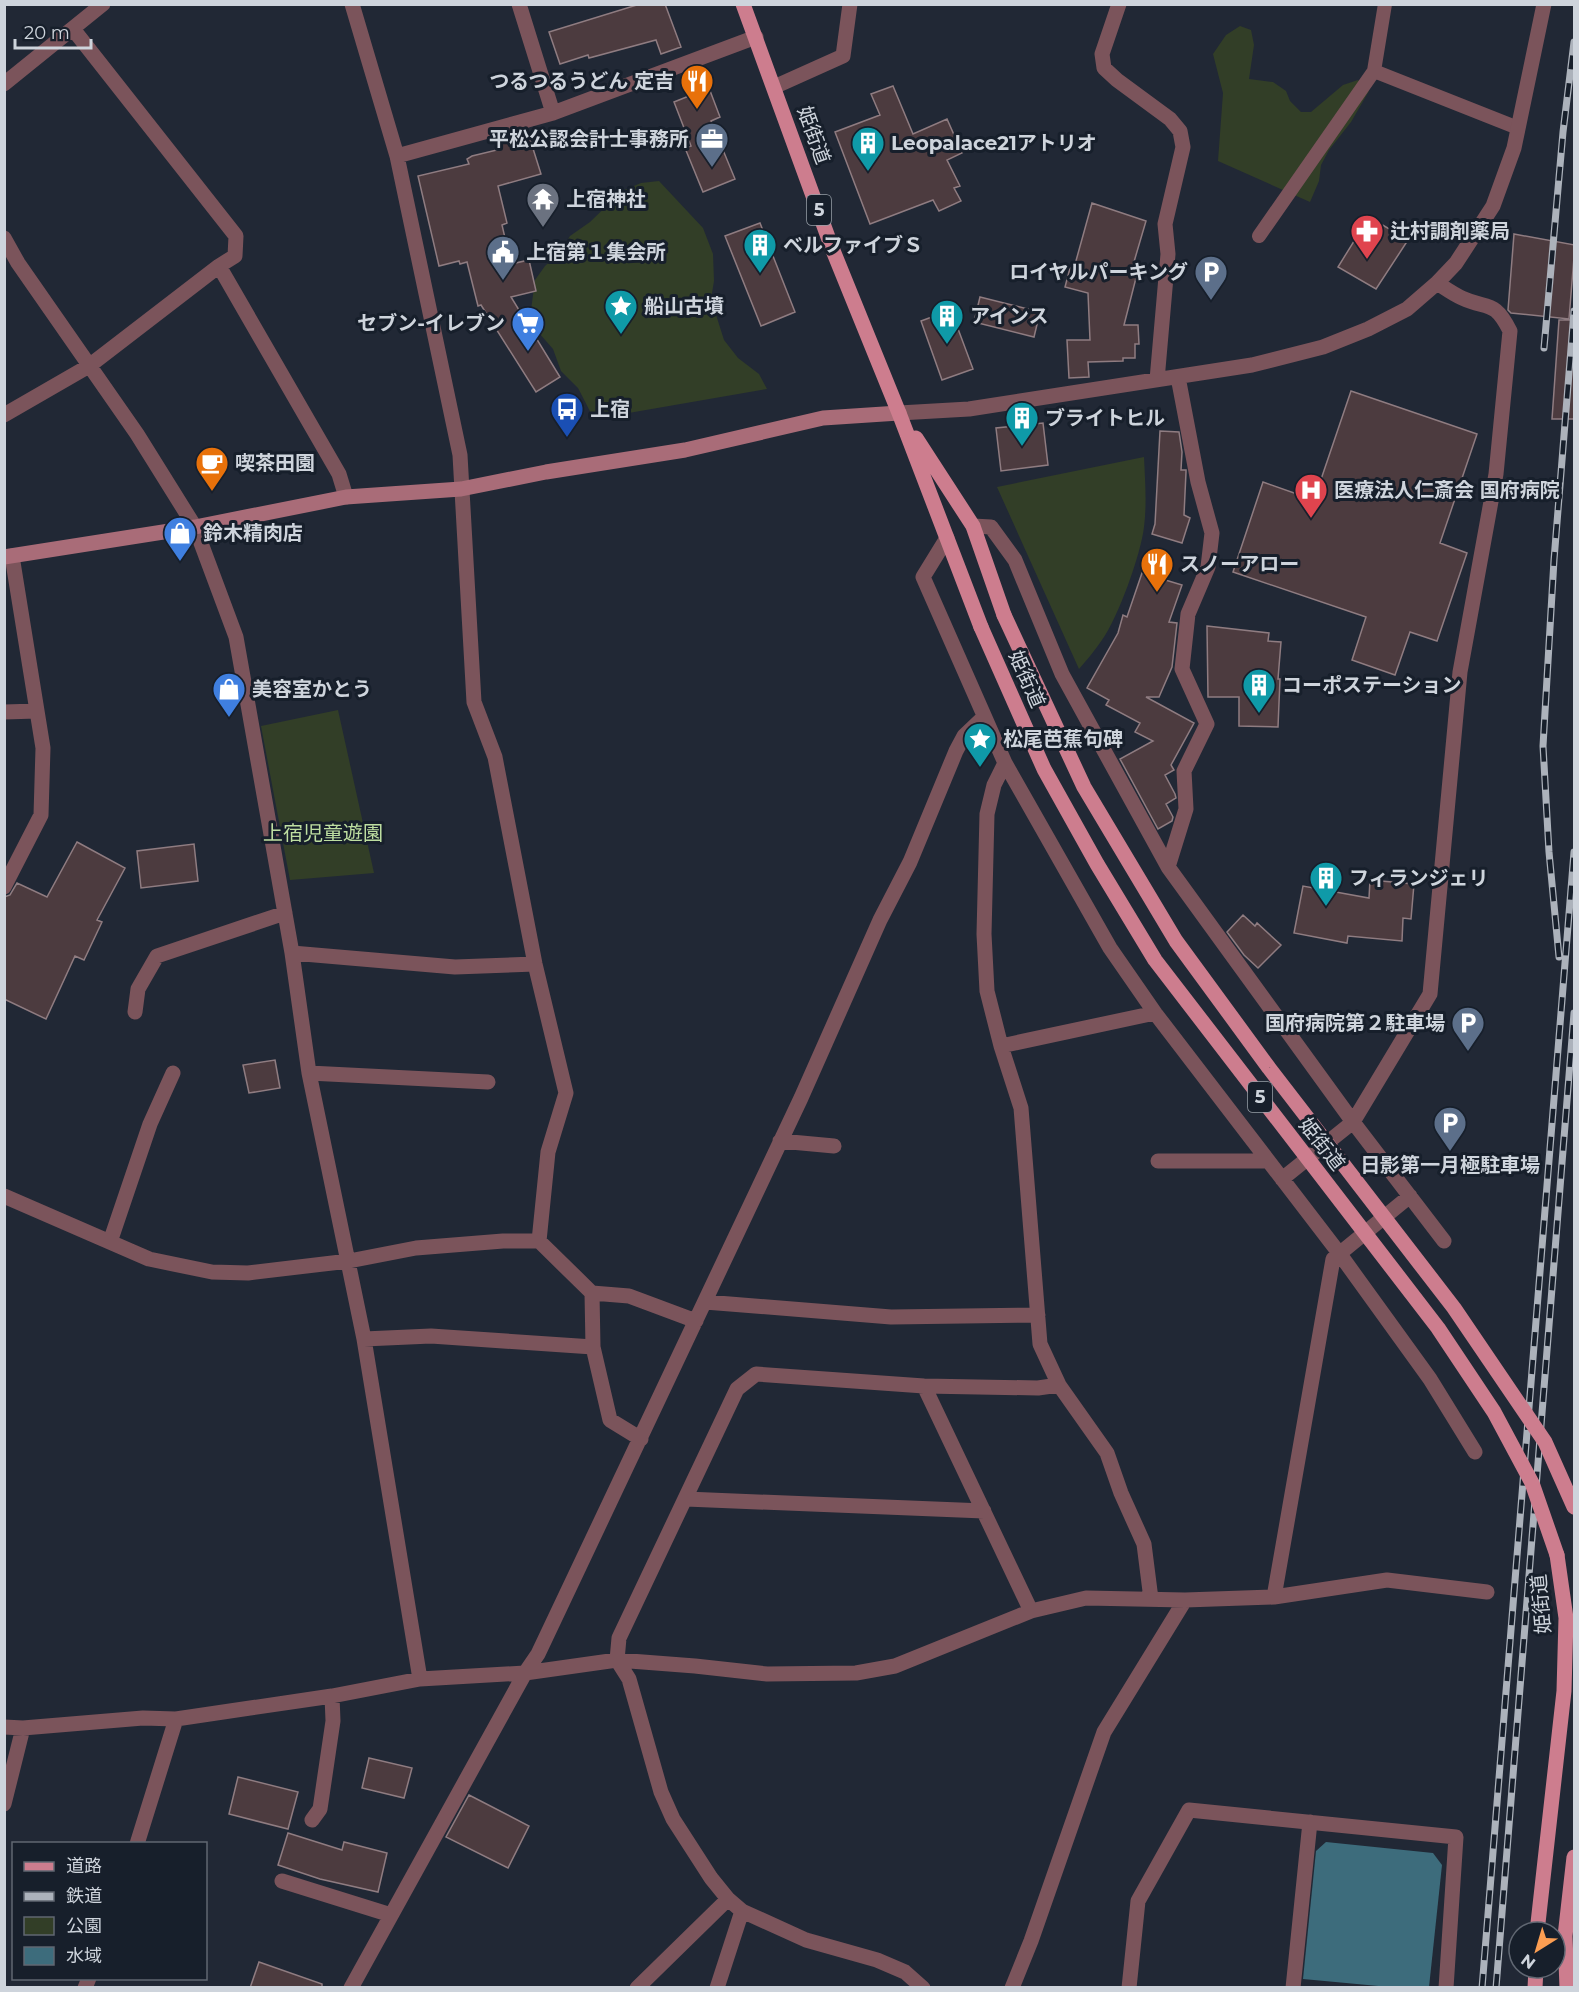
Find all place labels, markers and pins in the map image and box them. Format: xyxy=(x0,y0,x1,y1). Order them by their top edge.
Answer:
restaurant icon: つるつるうどん 定吉 xyxy=(679,63,715,110)
place label: つるつるうどん 定吉 xyxy=(489,69,674,93)
office icon: 平松公認会計士事務所 xyxy=(694,121,730,168)
building icon: Leopalace21アトリオ xyxy=(850,125,886,172)
place label: 平松公認会計士事務所 xyxy=(489,127,689,151)
place label: Leopalace21アトリオ xyxy=(891,131,1097,155)
temple icon: 上宿神社 xyxy=(525,181,561,228)
place label: 上宿神社 xyxy=(566,187,646,211)
pharmacy icon: 辻村調剤薬局 xyxy=(1349,213,1385,260)
place label: 辻村調剤薬局 xyxy=(1390,219,1510,243)
building icon: ベルファイブＳ xyxy=(742,227,778,274)
place label: ベルファイブＳ xyxy=(783,233,923,257)
public building icon: 上宿第１集会所 xyxy=(485,234,521,281)
place label: 上宿第１集会所 xyxy=(526,240,666,264)
parking icon: ロイヤルパーキング xyxy=(1193,254,1229,301)
place label: ロイヤルパーキング xyxy=(1009,260,1188,284)
place icon: 船山古墳 xyxy=(603,288,639,335)
place label: 船山古墳 xyxy=(644,294,724,318)
building icon: アインス xyxy=(929,298,965,345)
place label: アインス xyxy=(970,304,1049,328)
supermarket icon: セブン-イレブン xyxy=(510,305,546,352)
place label: セブン-イレブン xyxy=(357,311,505,335)
bus stop icon: 上宿 xyxy=(549,391,585,438)
place label: 上宿 xyxy=(590,397,630,421)
building icon: ブライトヒル xyxy=(1004,400,1040,447)
place label: ブライトヒル xyxy=(1045,406,1165,430)
cafe icon: 喫茶田園 xyxy=(194,445,230,492)
place label: 喫茶田園 xyxy=(235,451,315,475)
hospital icon: 医療法人仁斎会 国府病院 xyxy=(1293,472,1329,519)
place label: 医療法人仁斎会 国府病院 xyxy=(1334,478,1560,502)
shop icon: 鈴木精肉店 xyxy=(162,515,198,562)
place label: 鈴木精肉店 xyxy=(203,521,303,545)
restaurant icon: スノーアロー xyxy=(1139,546,1175,593)
place label: スノーアロー xyxy=(1180,552,1299,576)
building icon: コーポステーション xyxy=(1241,667,1277,714)
shop icon: 美容室かとう xyxy=(211,671,247,718)
place label: コーポステーション xyxy=(1282,673,1462,697)
place label: 美容室かとう xyxy=(252,677,372,701)
place icon: 松尾芭蕉句碑 xyxy=(962,721,998,768)
place label: 松尾芭蕉句碑 xyxy=(1003,727,1123,751)
building icon: フィランジェリ xyxy=(1308,860,1344,907)
place label: フィランジェリ xyxy=(1349,866,1489,890)
parking icon: 国府病院第２駐車場 xyxy=(1450,1005,1486,1052)
place label: 国府病院第２駐車場 xyxy=(1265,1011,1445,1035)
parking icon: 日影第一月極駐車場 xyxy=(1432,1105,1468,1152)
place label: 日影第一月極駐車場 xyxy=(1360,1153,1540,1177)

